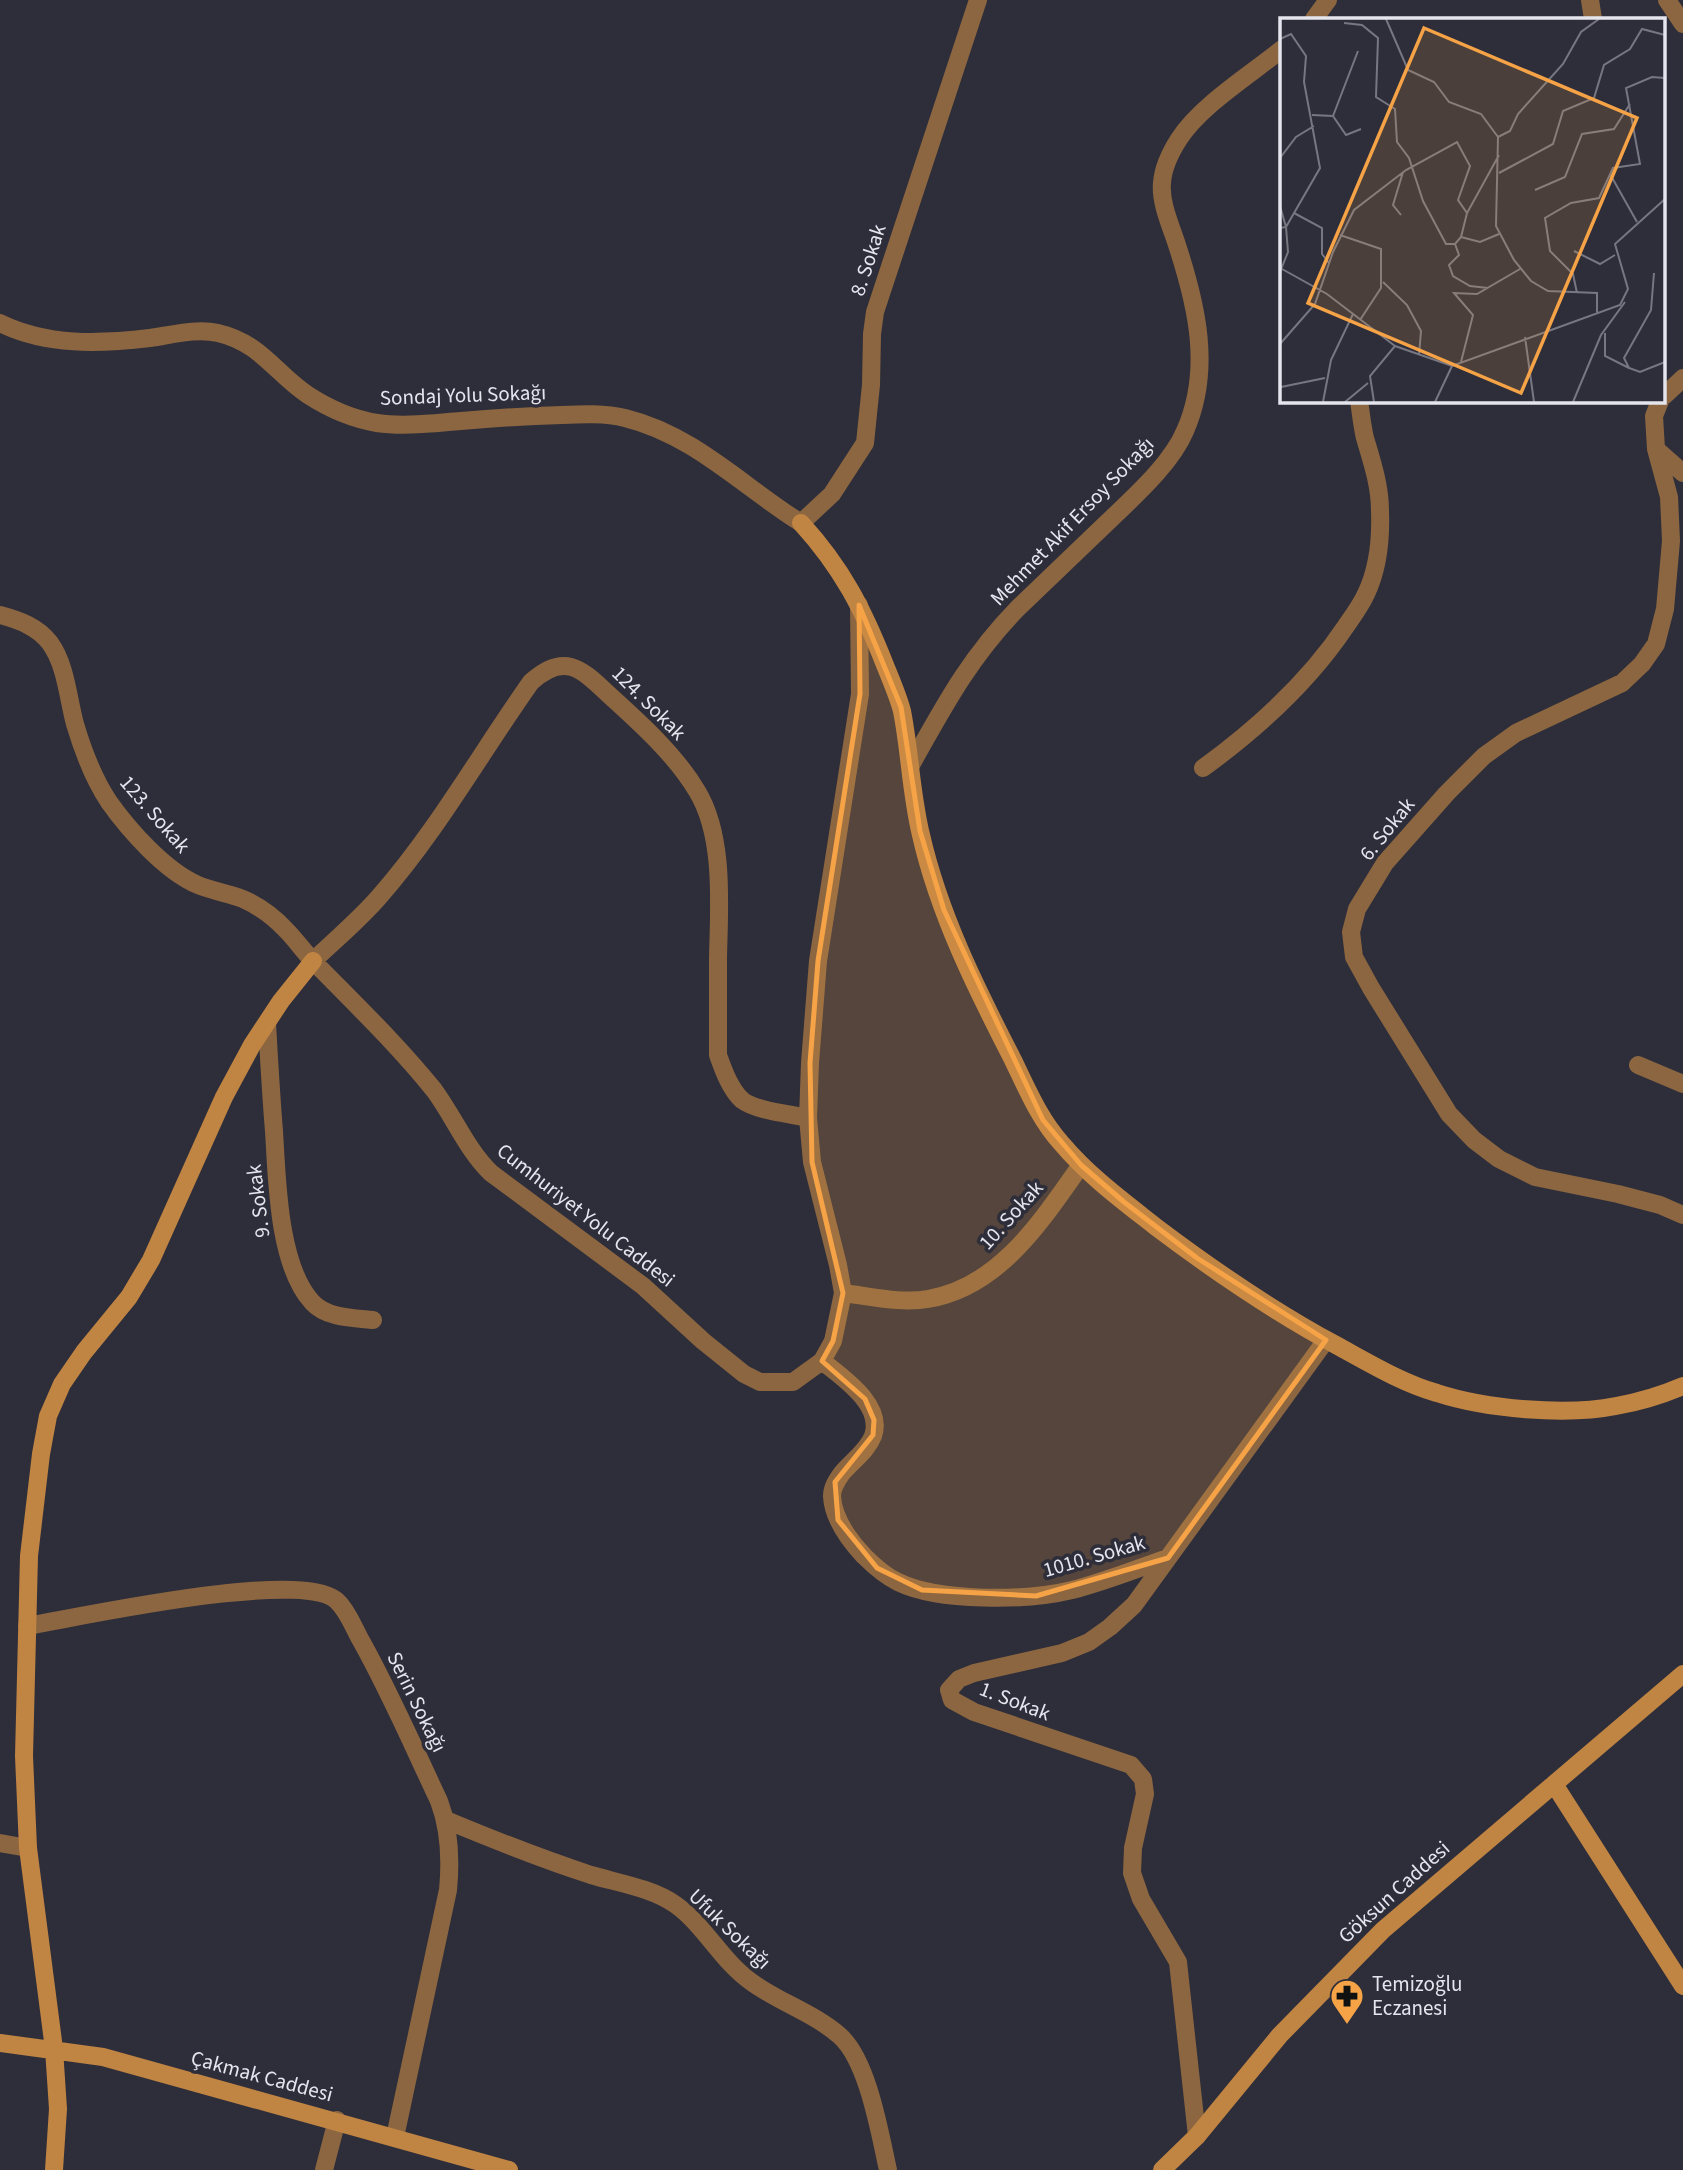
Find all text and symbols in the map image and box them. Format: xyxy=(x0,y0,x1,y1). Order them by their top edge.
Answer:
inset map xyxy=(1280,18,1666,402)
street label: 8. Sokak xyxy=(842,220,894,300)
street label: Sondaj Yolu Sokağı xyxy=(379,377,547,413)
street label: Mehmet Akif Ersoy Sokağı xyxy=(983,430,1161,612)
street label: 124. Sokak xyxy=(605,659,693,747)
street label: 123. Sokak xyxy=(113,768,198,860)
street label: 6. Sokak xyxy=(1352,790,1422,867)
street label: Cumhuriyet Yolu Caddesi xyxy=(491,1136,681,1294)
street label: 9. Sokak xyxy=(239,1162,277,1239)
street label: 10. Sokak xyxy=(972,1173,1051,1256)
street label: 1010. Sokak xyxy=(1039,1527,1149,1585)
street label: Serin Sokağı xyxy=(380,1646,454,1758)
street label: 1. Sokak xyxy=(975,1674,1055,1728)
street label: Göksun Caddesi xyxy=(1332,1834,1456,1950)
street label: Ufuk Sokağı xyxy=(682,1882,778,1976)
place label: Temizoğlu Eczanesi xyxy=(1372,1969,1462,2023)
pharmacy icon: Temizoğlu Eczanesi xyxy=(1328,1977,1366,2026)
street label: Çakmak Caddesi xyxy=(188,2043,336,2109)

